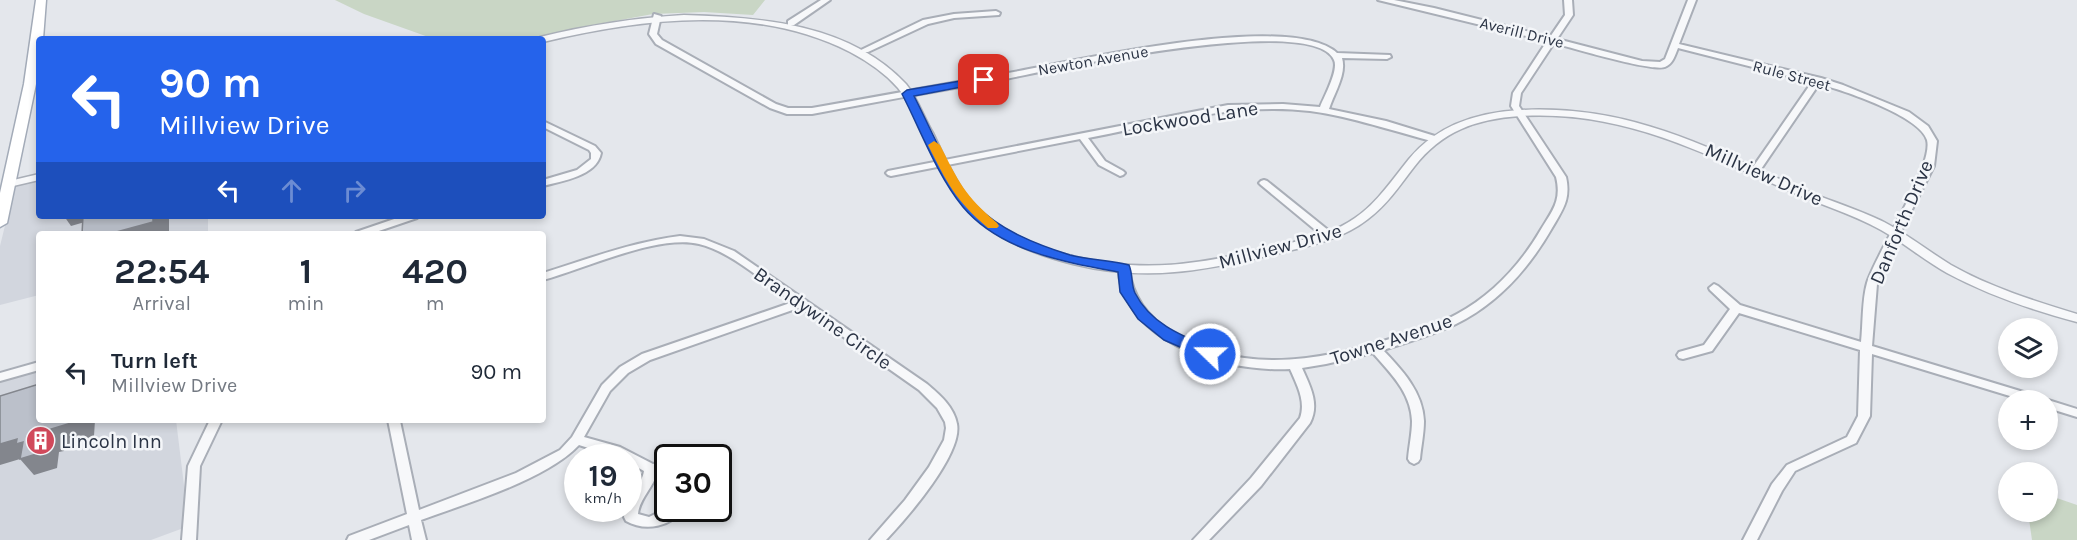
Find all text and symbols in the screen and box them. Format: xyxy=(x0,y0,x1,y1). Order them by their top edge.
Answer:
street label: Averill Drive xyxy=(1478,13,1566,52)
street label: Newton Avenue xyxy=(1036,41,1150,80)
pin xyxy=(958,54,1009,105)
street label: Rule Street xyxy=(1751,56,1833,95)
text: 90 m xyxy=(159,58,262,108)
icon: left xyxy=(60,60,138,138)
icon: arrive xyxy=(967,63,1000,96)
street label: Lockwood Lane xyxy=(1120,96,1260,141)
text: Millview Drive xyxy=(159,109,330,141)
street label: Millview Drive xyxy=(1701,138,1826,211)
street label: Danforth Drive xyxy=(1865,157,1938,288)
icon: left xyxy=(212,174,245,207)
icon: ahead xyxy=(275,174,308,207)
icon: right xyxy=(338,174,371,207)
street label: Millview Drive xyxy=(1216,219,1344,274)
text: 22:54 xyxy=(114,250,210,292)
text: 1 xyxy=(299,250,312,292)
text: 420 xyxy=(402,250,468,292)
street label: Brandywine Circle xyxy=(749,262,896,375)
text: Arrival xyxy=(132,292,191,315)
text: min xyxy=(287,292,324,315)
text: m xyxy=(426,292,444,315)
street label: Towne Avenue xyxy=(1327,309,1455,370)
map controls xyxy=(1998,318,2058,522)
button: layers xyxy=(1998,318,2058,378)
position arrow xyxy=(1178,322,1242,386)
text: Turn left xyxy=(111,348,198,374)
icon: left xyxy=(60,356,93,389)
text: 90 m xyxy=(470,359,522,385)
text: Millview Drive xyxy=(111,374,237,397)
button: + xyxy=(1998,390,2058,450)
building icon: Lincoln Inn xyxy=(24,425,56,457)
place label: Lincoln Inn xyxy=(61,430,162,453)
speed limit sign: 30 xyxy=(654,444,732,522)
text: 19 xyxy=(588,458,617,494)
button: − xyxy=(1998,462,2058,522)
text: km/h xyxy=(584,489,622,507)

